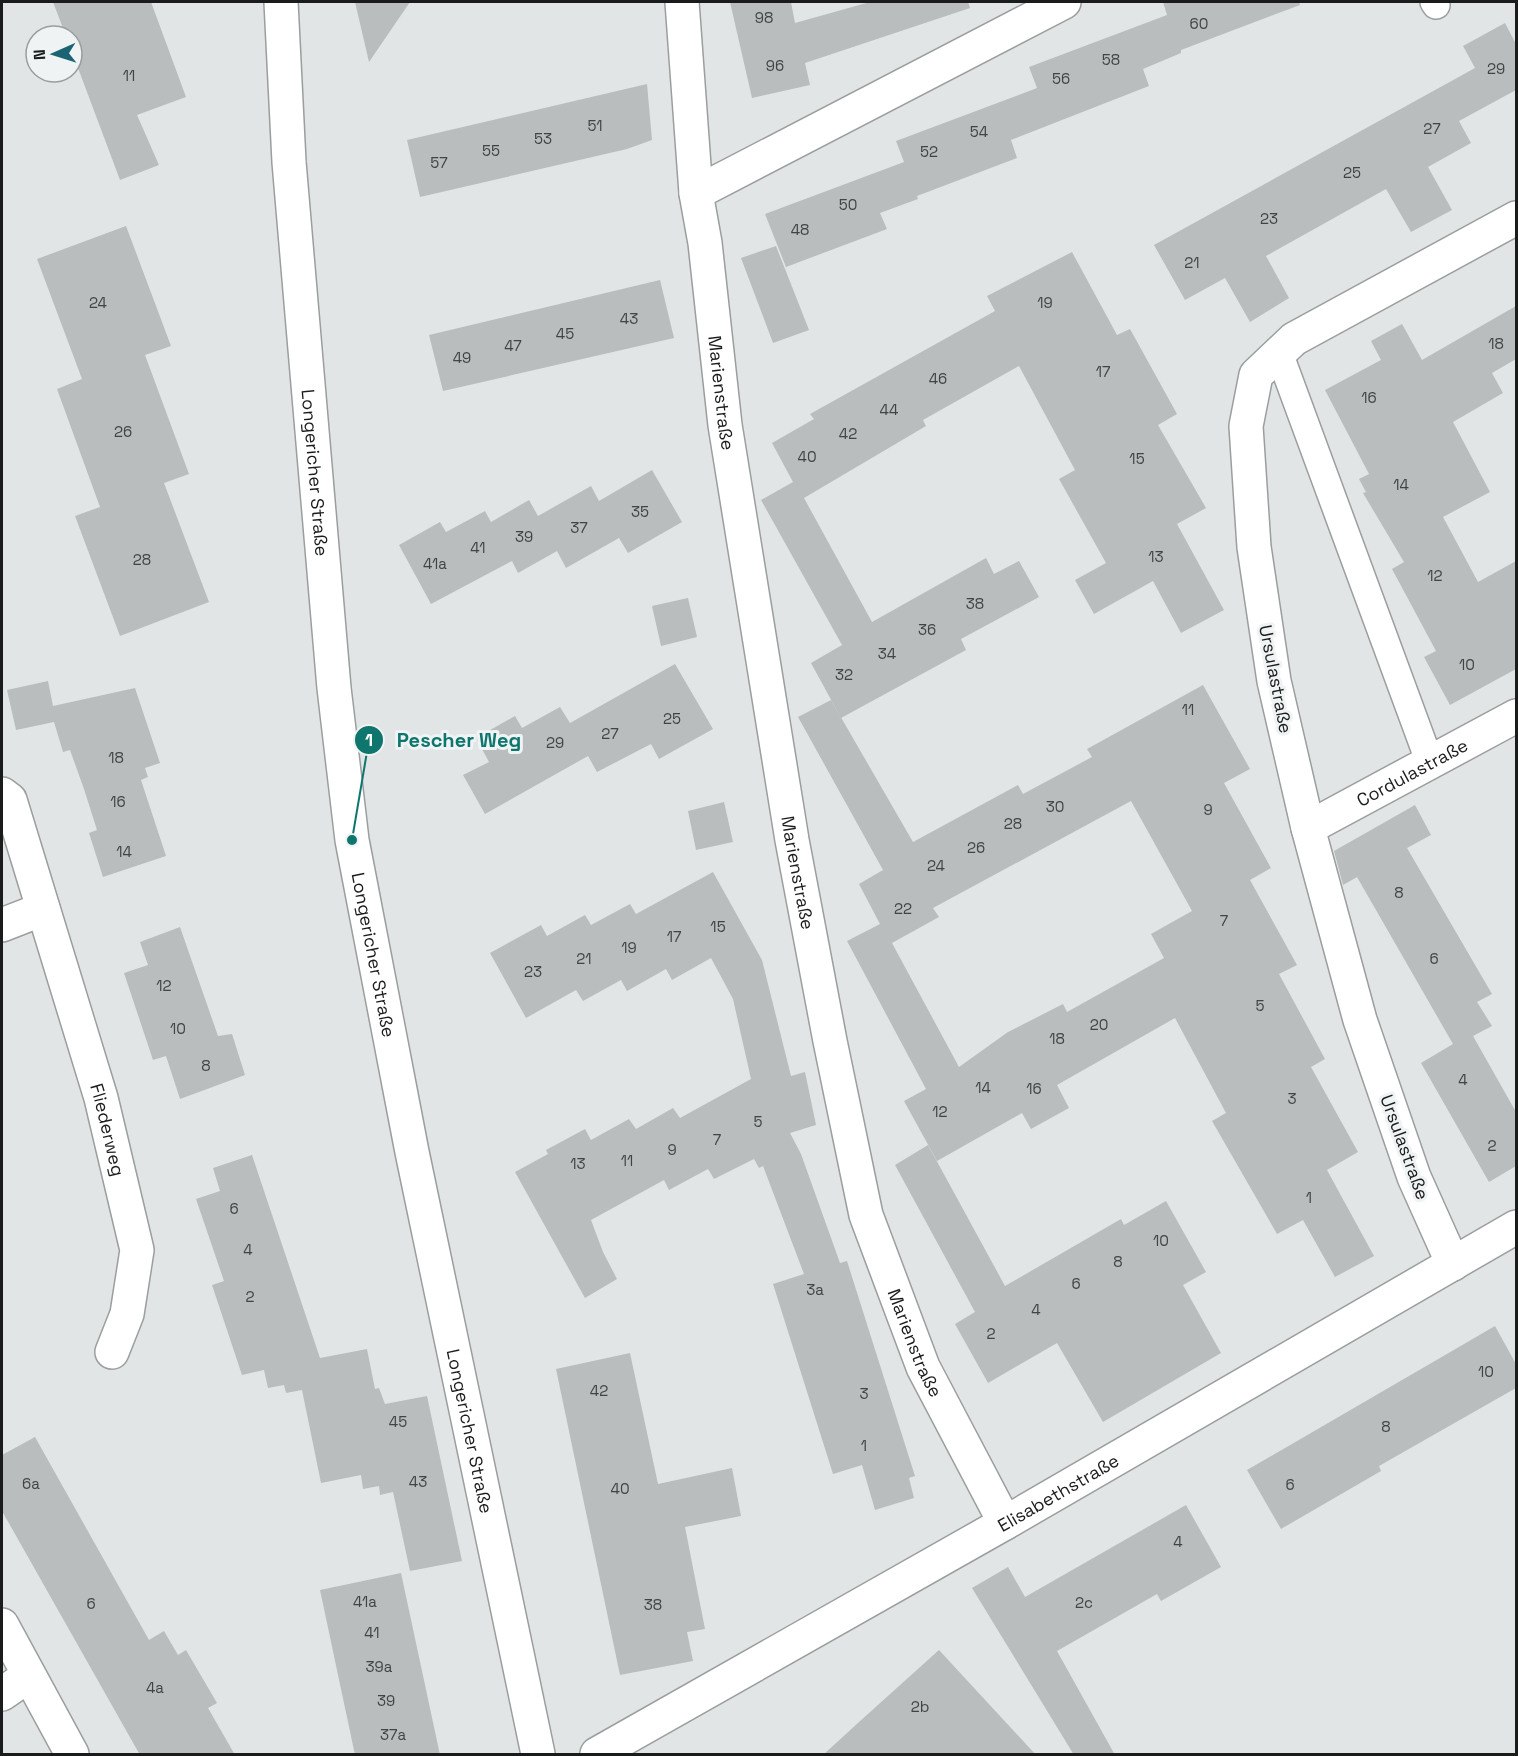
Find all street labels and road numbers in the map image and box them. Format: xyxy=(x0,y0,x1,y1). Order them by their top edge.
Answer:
street label: Marienstraße xyxy=(704,334,740,452)
street label: Longericher Straße xyxy=(297,388,334,557)
street label: Ursulastraße xyxy=(1254,623,1298,735)
street label: Cordulastraße xyxy=(1352,733,1471,811)
street label: Marienstraße xyxy=(777,814,820,931)
street label: Longericher Straße xyxy=(347,870,401,1039)
street label: Fliederweg xyxy=(86,1080,131,1178)
street label: Ursulastraße xyxy=(1375,1091,1435,1203)
street label: Marienstraße xyxy=(883,1285,948,1401)
street label: Longericher Straße xyxy=(442,1347,499,1515)
street label: Elisabethstraße xyxy=(993,1448,1123,1536)

